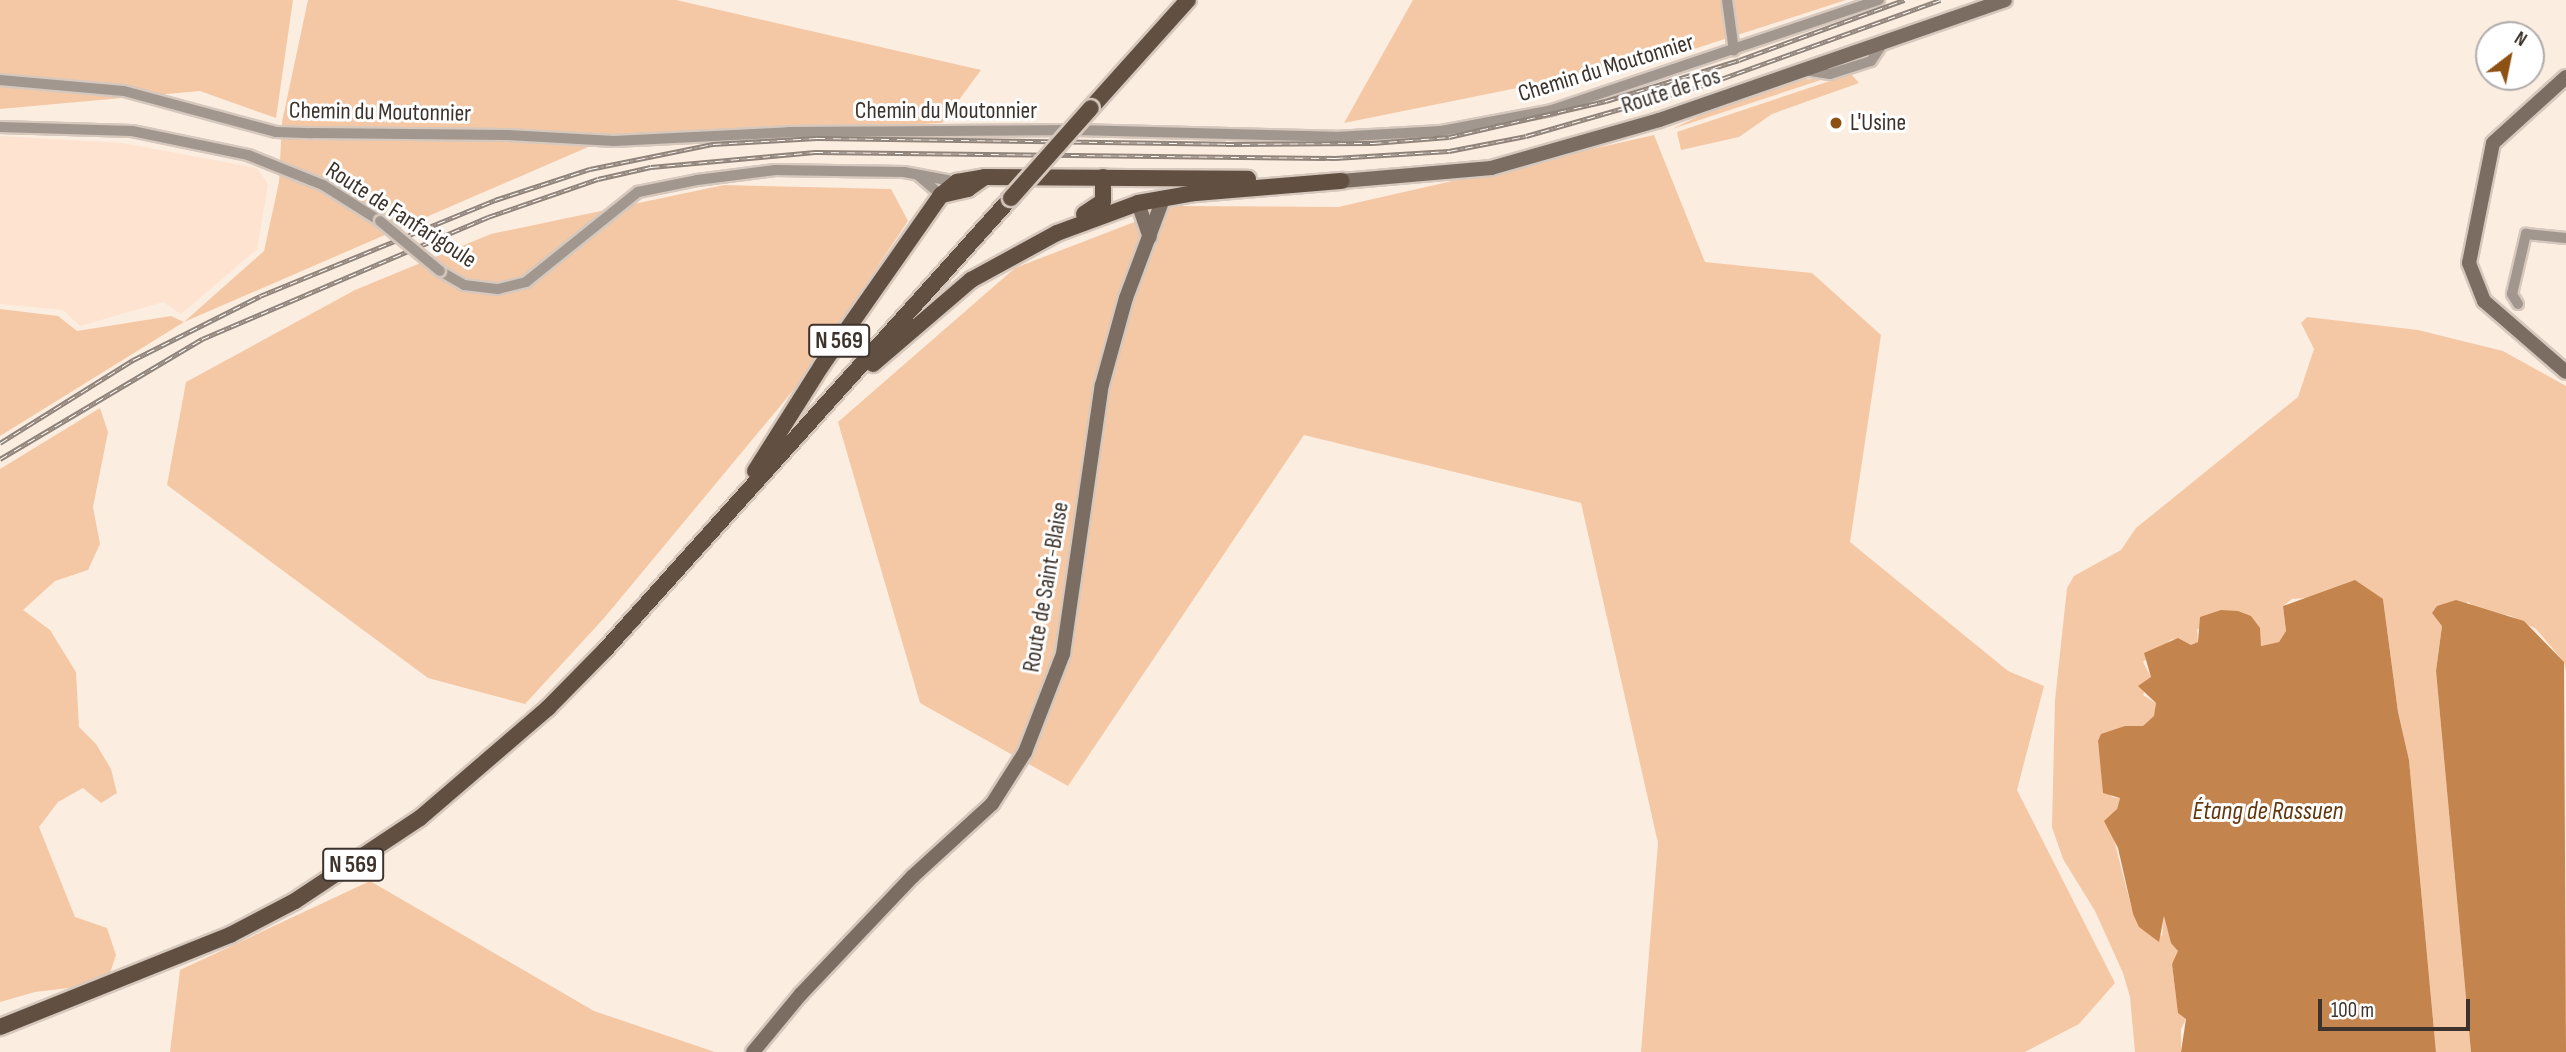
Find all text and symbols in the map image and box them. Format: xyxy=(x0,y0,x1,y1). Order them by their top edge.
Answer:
north arrow xyxy=(2475,21,2545,91)
text: N xyxy=(2510,27,2531,52)
street label: Chemin du Moutonnier xyxy=(1515,28,1697,108)
street label: Route de Fos xyxy=(1618,62,1724,120)
street label: Chemin du Moutonnier xyxy=(289,96,471,128)
street label: Chemin du Moutonnier xyxy=(855,97,1037,125)
place label: L'Usine xyxy=(1850,109,1906,137)
marker: L'Usine xyxy=(1828,115,1844,131)
street label: Route de Fanfarigoule xyxy=(320,156,482,274)
road number: N 569 xyxy=(808,322,870,360)
street label: Route de Saint-Blaise xyxy=(1017,500,1075,674)
water label: Étang de Rassuen xyxy=(2193,796,2343,828)
road number: N 569 xyxy=(322,846,384,884)
scale bar xyxy=(2321,986,2473,1030)
text: 100 m xyxy=(2331,998,2374,1023)

